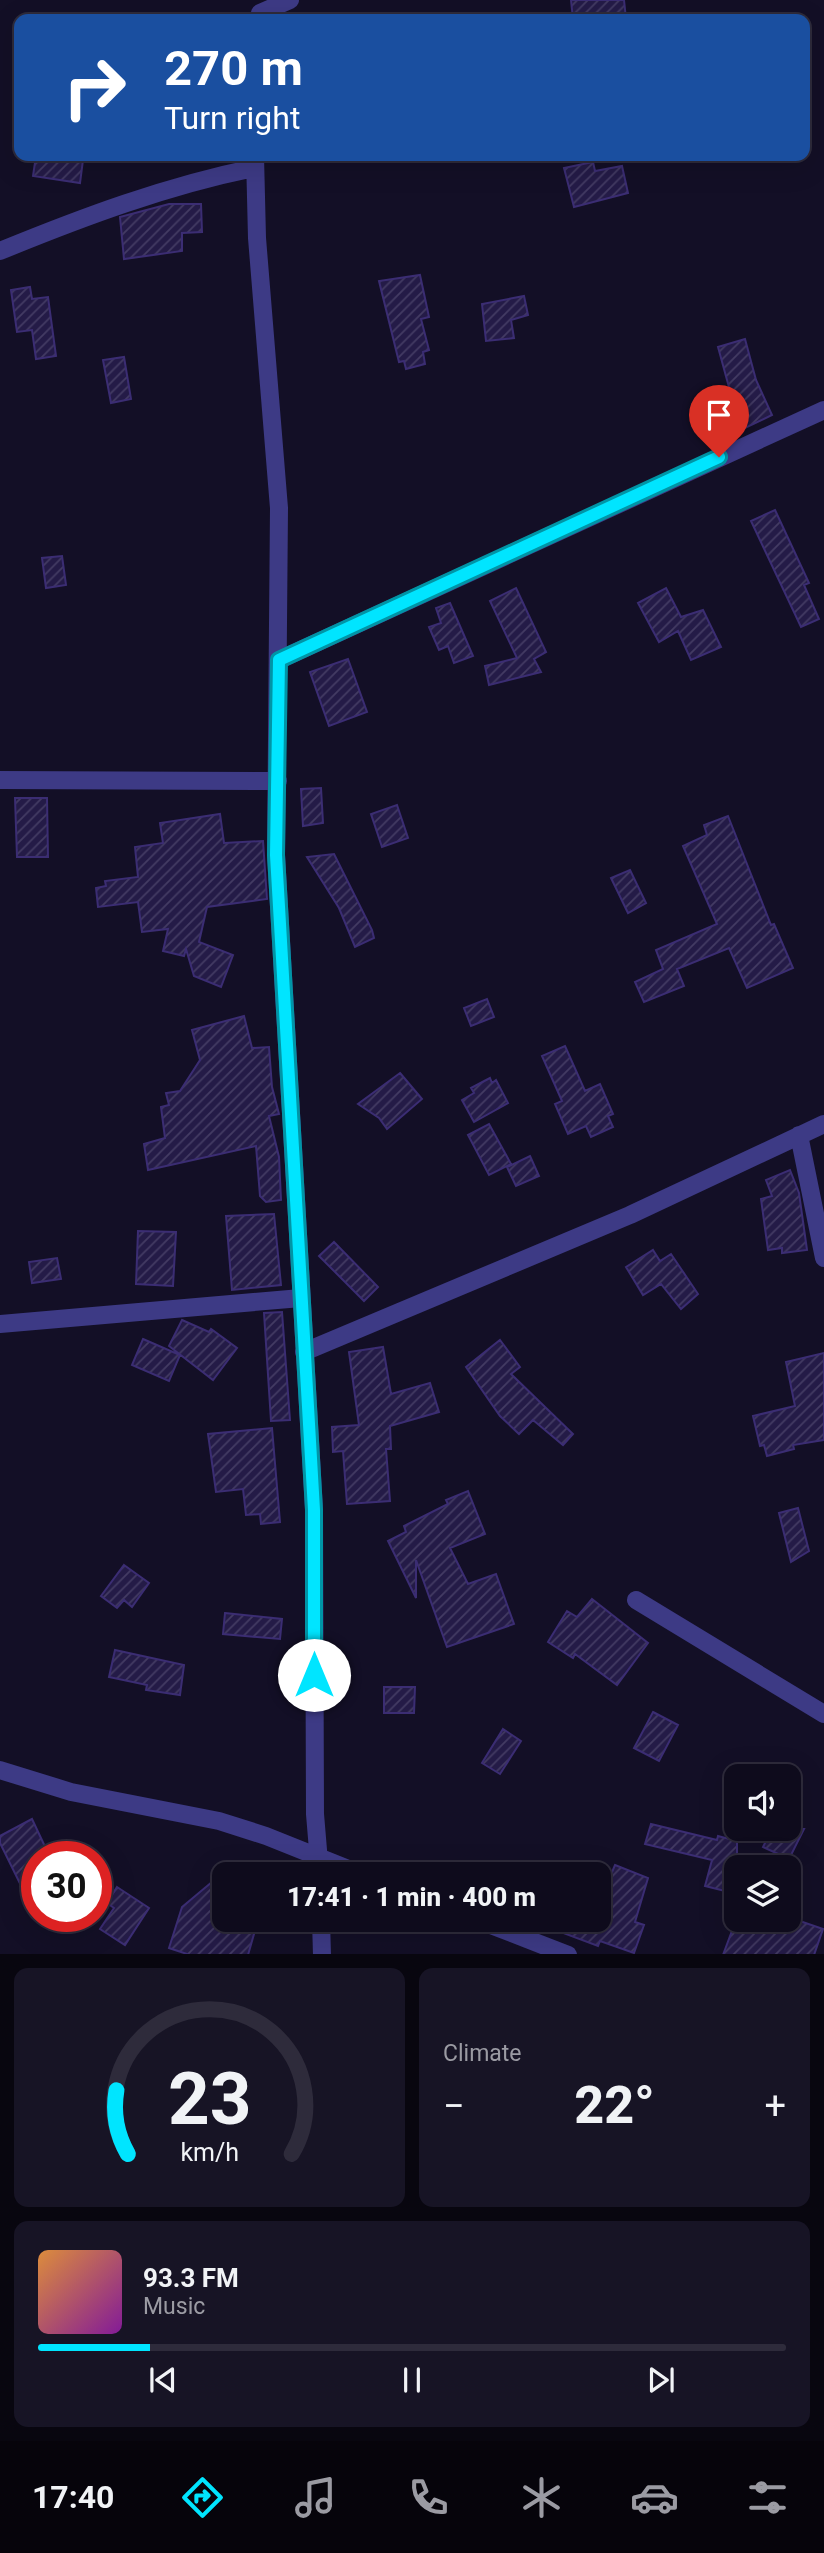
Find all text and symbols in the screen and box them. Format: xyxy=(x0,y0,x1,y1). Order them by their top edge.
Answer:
text: 270 m xyxy=(164,40,303,97)
icon: right xyxy=(49,42,140,133)
text: Turn right xyxy=(164,99,300,137)
pin xyxy=(689,385,749,457)
icon: arrive xyxy=(700,396,738,434)
position arrow xyxy=(277,1638,351,1712)
map controls xyxy=(724,1764,801,1932)
button: sound xyxy=(724,1764,801,1841)
speed limit sign: 30 xyxy=(21,1841,112,1932)
button: layers xyxy=(724,1855,801,1932)
text: 17:41 · 1 min · 400 m xyxy=(287,1882,536,1912)
text: Climate xyxy=(443,2040,522,2067)
text: 23 xyxy=(168,2056,251,2142)
text: 22° xyxy=(574,2075,655,2136)
text: − xyxy=(443,2084,465,2128)
text: + xyxy=(764,2084,786,2128)
text: km/h xyxy=(180,2137,239,2166)
text: 93.3 FM xyxy=(143,2263,239,2293)
text: Music xyxy=(143,2293,205,2320)
icon: previous xyxy=(144,2361,182,2399)
icon: pause xyxy=(393,2361,431,2399)
icon: next xyxy=(642,2361,680,2399)
icon: directions xyxy=(178,2473,227,2522)
icon: music xyxy=(291,2473,340,2522)
icon: phone xyxy=(404,2473,453,2522)
icon: climate xyxy=(517,2473,566,2522)
icon: car xyxy=(630,2473,679,2522)
icon: filters xyxy=(743,2473,792,2522)
text: 17:40 xyxy=(32,2478,114,2516)

